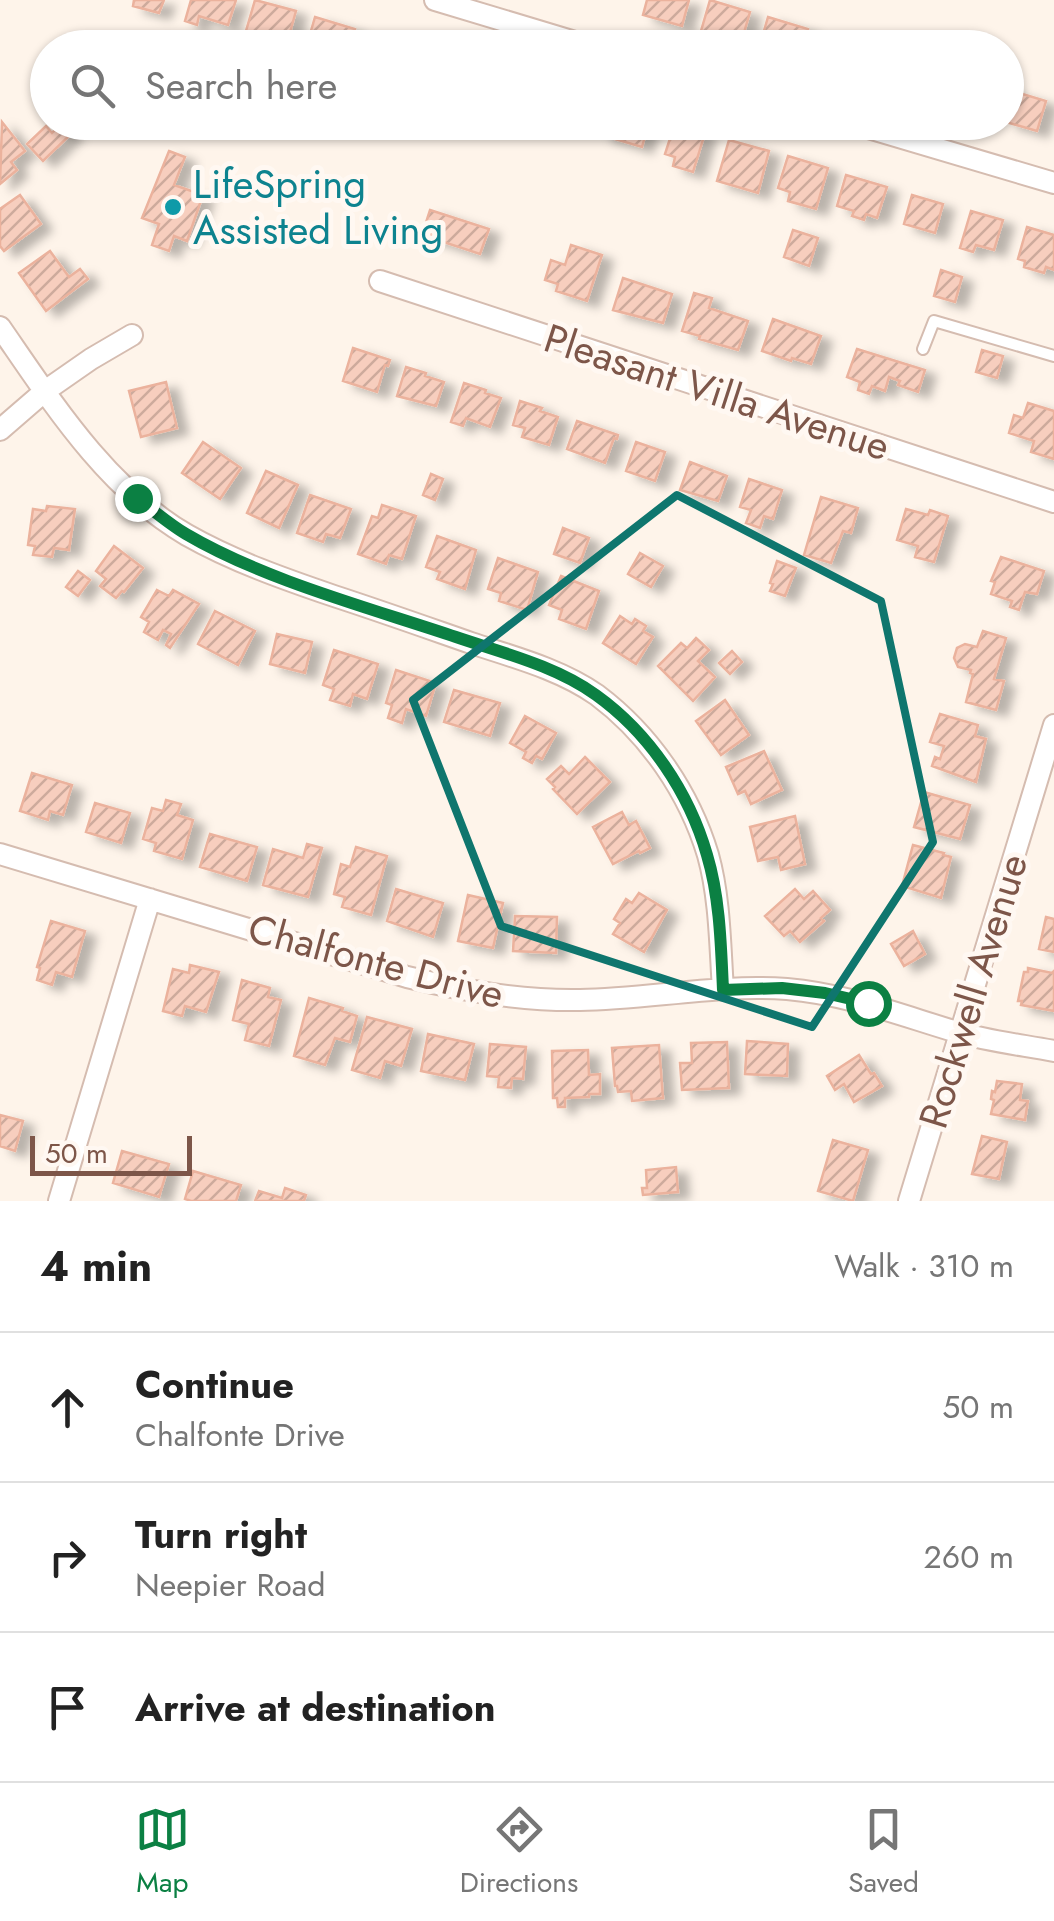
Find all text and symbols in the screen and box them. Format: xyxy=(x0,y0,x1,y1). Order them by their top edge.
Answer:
search box xyxy=(30,30,1024,140)
icon: search xyxy=(65,58,120,113)
text: Search here xyxy=(145,58,337,113)
place label: LifeSpring Assisted Living xyxy=(193,155,443,259)
marker: LifeSpring Assisted Living xyxy=(162,196,184,218)
street label: Pleasant Villa Avenue xyxy=(537,309,897,475)
route end xyxy=(115,476,161,522)
street label: Rockwell Avenue xyxy=(904,847,1042,1135)
street label: Chalfonte Drive xyxy=(242,899,510,1023)
route start xyxy=(846,981,892,1027)
scale bar xyxy=(30,1131,192,1176)
text: 50 m xyxy=(45,1133,108,1174)
text: 4 min xyxy=(40,1236,152,1297)
text: Walk · 310 m xyxy=(834,1243,1014,1289)
text: Continue xyxy=(135,1357,294,1412)
icon: ahead xyxy=(40,1380,95,1435)
text: 50 m xyxy=(942,1384,1014,1430)
text: Chalfonte Drive xyxy=(135,1412,345,1458)
text: Turn right xyxy=(135,1507,307,1562)
icon: right xyxy=(40,1530,95,1585)
text: 260 m xyxy=(924,1534,1014,1580)
text: Neepier Road xyxy=(135,1562,325,1608)
icon: arrive xyxy=(40,1680,95,1735)
text: Arrive at destination xyxy=(135,1680,496,1735)
tab: Map xyxy=(135,1802,190,1903)
tab: Directions xyxy=(460,1802,578,1903)
tab: Saved xyxy=(848,1802,919,1903)

